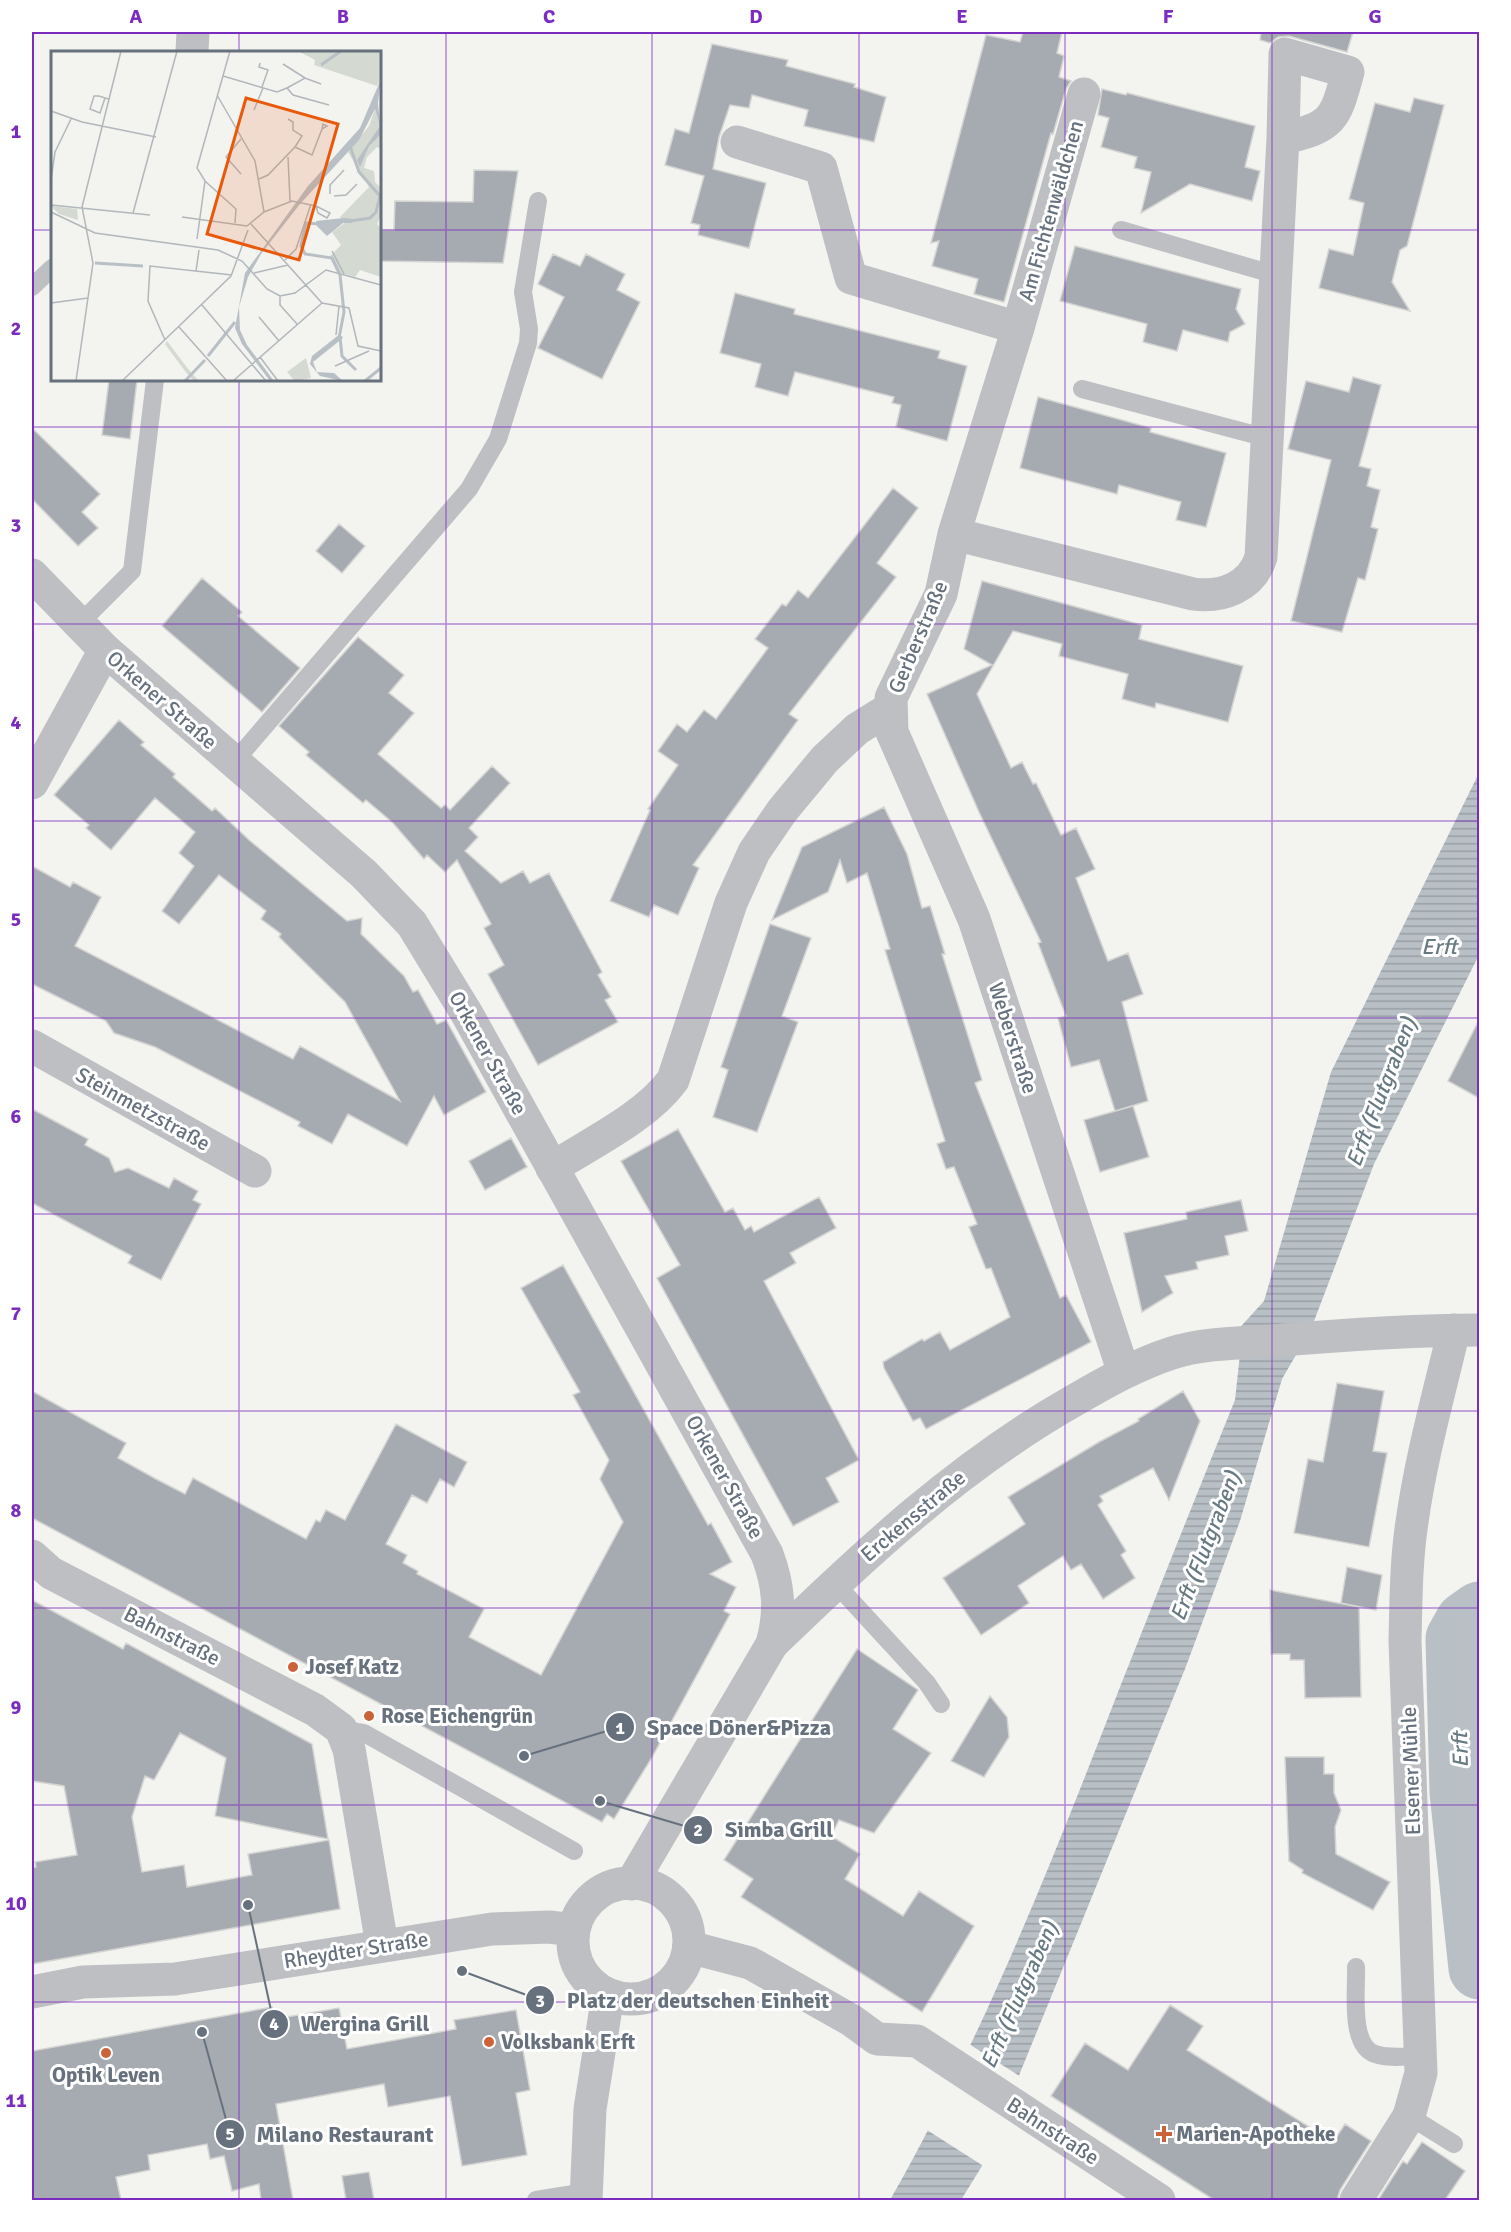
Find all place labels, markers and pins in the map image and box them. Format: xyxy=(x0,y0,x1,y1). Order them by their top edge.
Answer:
place label: Josef Katz xyxy=(305,1654,399,1680)
marker: Josef Katz xyxy=(286,1660,300,1674)
place label: Rose Eichengrün xyxy=(381,1703,533,1729)
callout: Space Döner&Pizza xyxy=(605,1707,843,1747)
marker: Rose Eichengrün xyxy=(362,1709,376,1723)
callout: Simba Grill xyxy=(683,1810,846,1850)
callout: Platz der deutschen Einheit xyxy=(525,1980,842,2020)
callout: Wergina Grill xyxy=(259,2004,442,2044)
place label: Volksbank Erft xyxy=(501,2029,636,2055)
marker: Volksbank Erft xyxy=(482,2035,496,2049)
marker: Optik Leven xyxy=(99,2046,113,2060)
place label: Optik Leven xyxy=(52,2062,160,2088)
callout: Milano Restaurant xyxy=(215,2114,446,2154)
place label: Marien-Apotheke xyxy=(1176,2121,1335,2147)
marker: Marien-Apotheke xyxy=(1157,2127,1171,2141)

